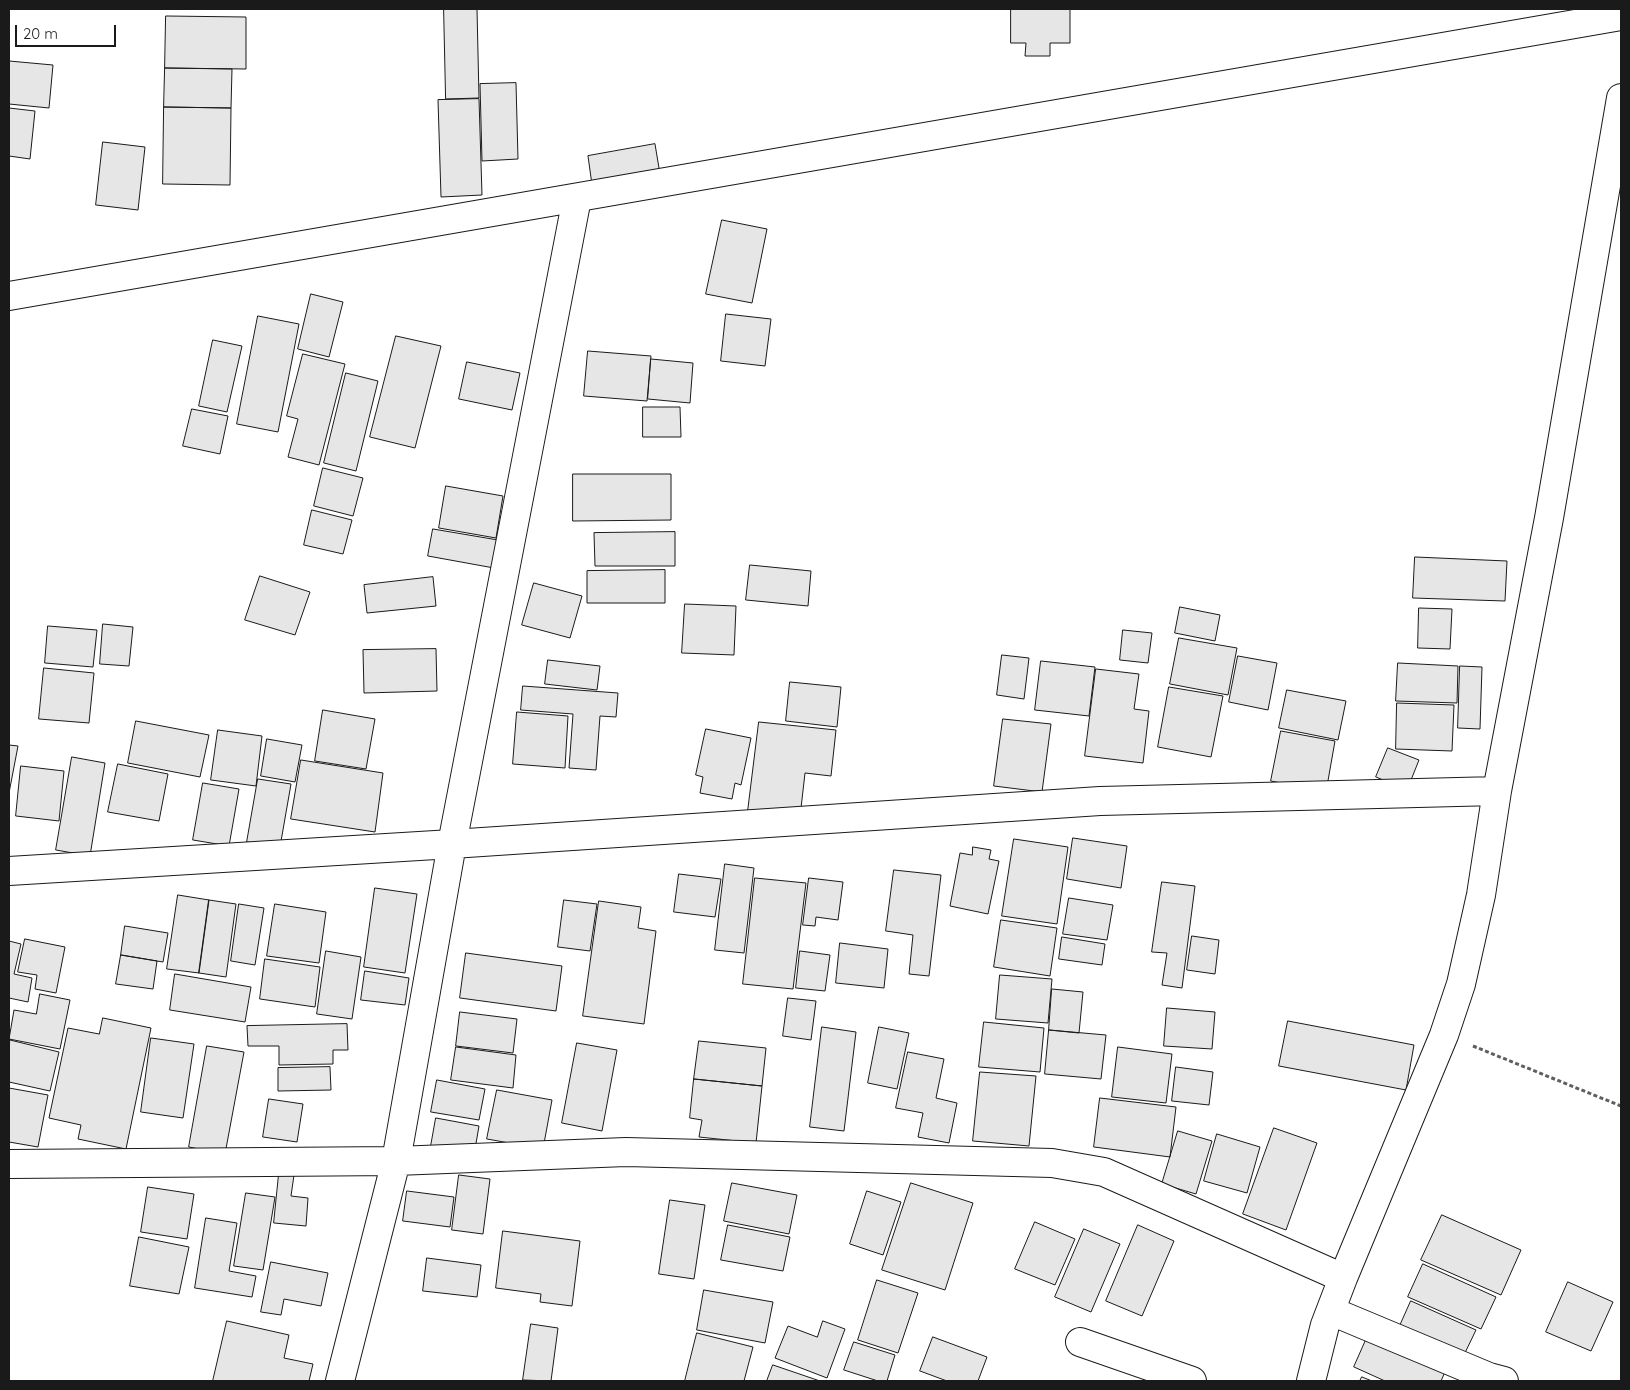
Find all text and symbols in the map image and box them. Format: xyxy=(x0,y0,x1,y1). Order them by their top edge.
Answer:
scale bar xyxy=(18,15,119,47)
text: 20 m xyxy=(23,24,58,43)

